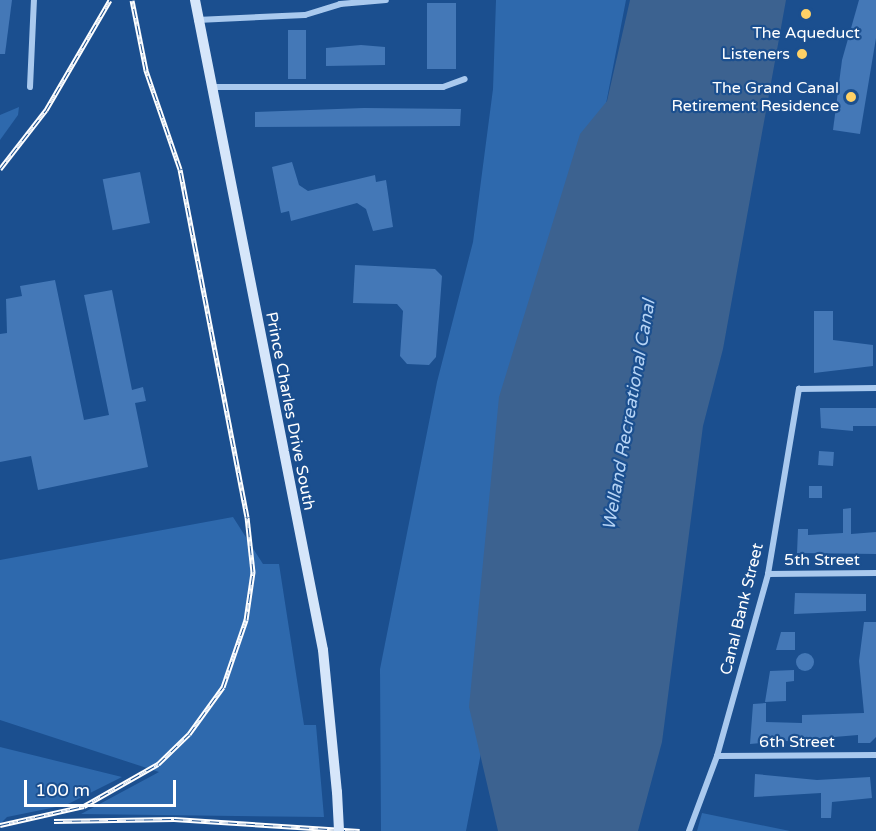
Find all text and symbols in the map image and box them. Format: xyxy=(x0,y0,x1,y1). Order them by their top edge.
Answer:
marker: The Aqueduct xyxy=(799,7,813,21)
place label: The Aqueduct xyxy=(752,23,860,43)
place label: Listeners xyxy=(722,44,790,64)
marker: Listeners xyxy=(795,47,809,61)
place label: The Grand Canal Retirement Residence xyxy=(671,78,839,116)
marker: The Grand Canal Retirement Residence xyxy=(844,90,858,104)
water label: Welland Recreational Canal xyxy=(598,298,660,532)
street label: Prince Charles Drive South xyxy=(261,310,319,512)
street label: Canal Bank Street xyxy=(716,541,768,677)
street label: 5th Street xyxy=(784,550,860,570)
street label: 6th Street xyxy=(759,732,835,752)
scale bar xyxy=(27,768,178,806)
text: 100 m xyxy=(35,779,90,801)

